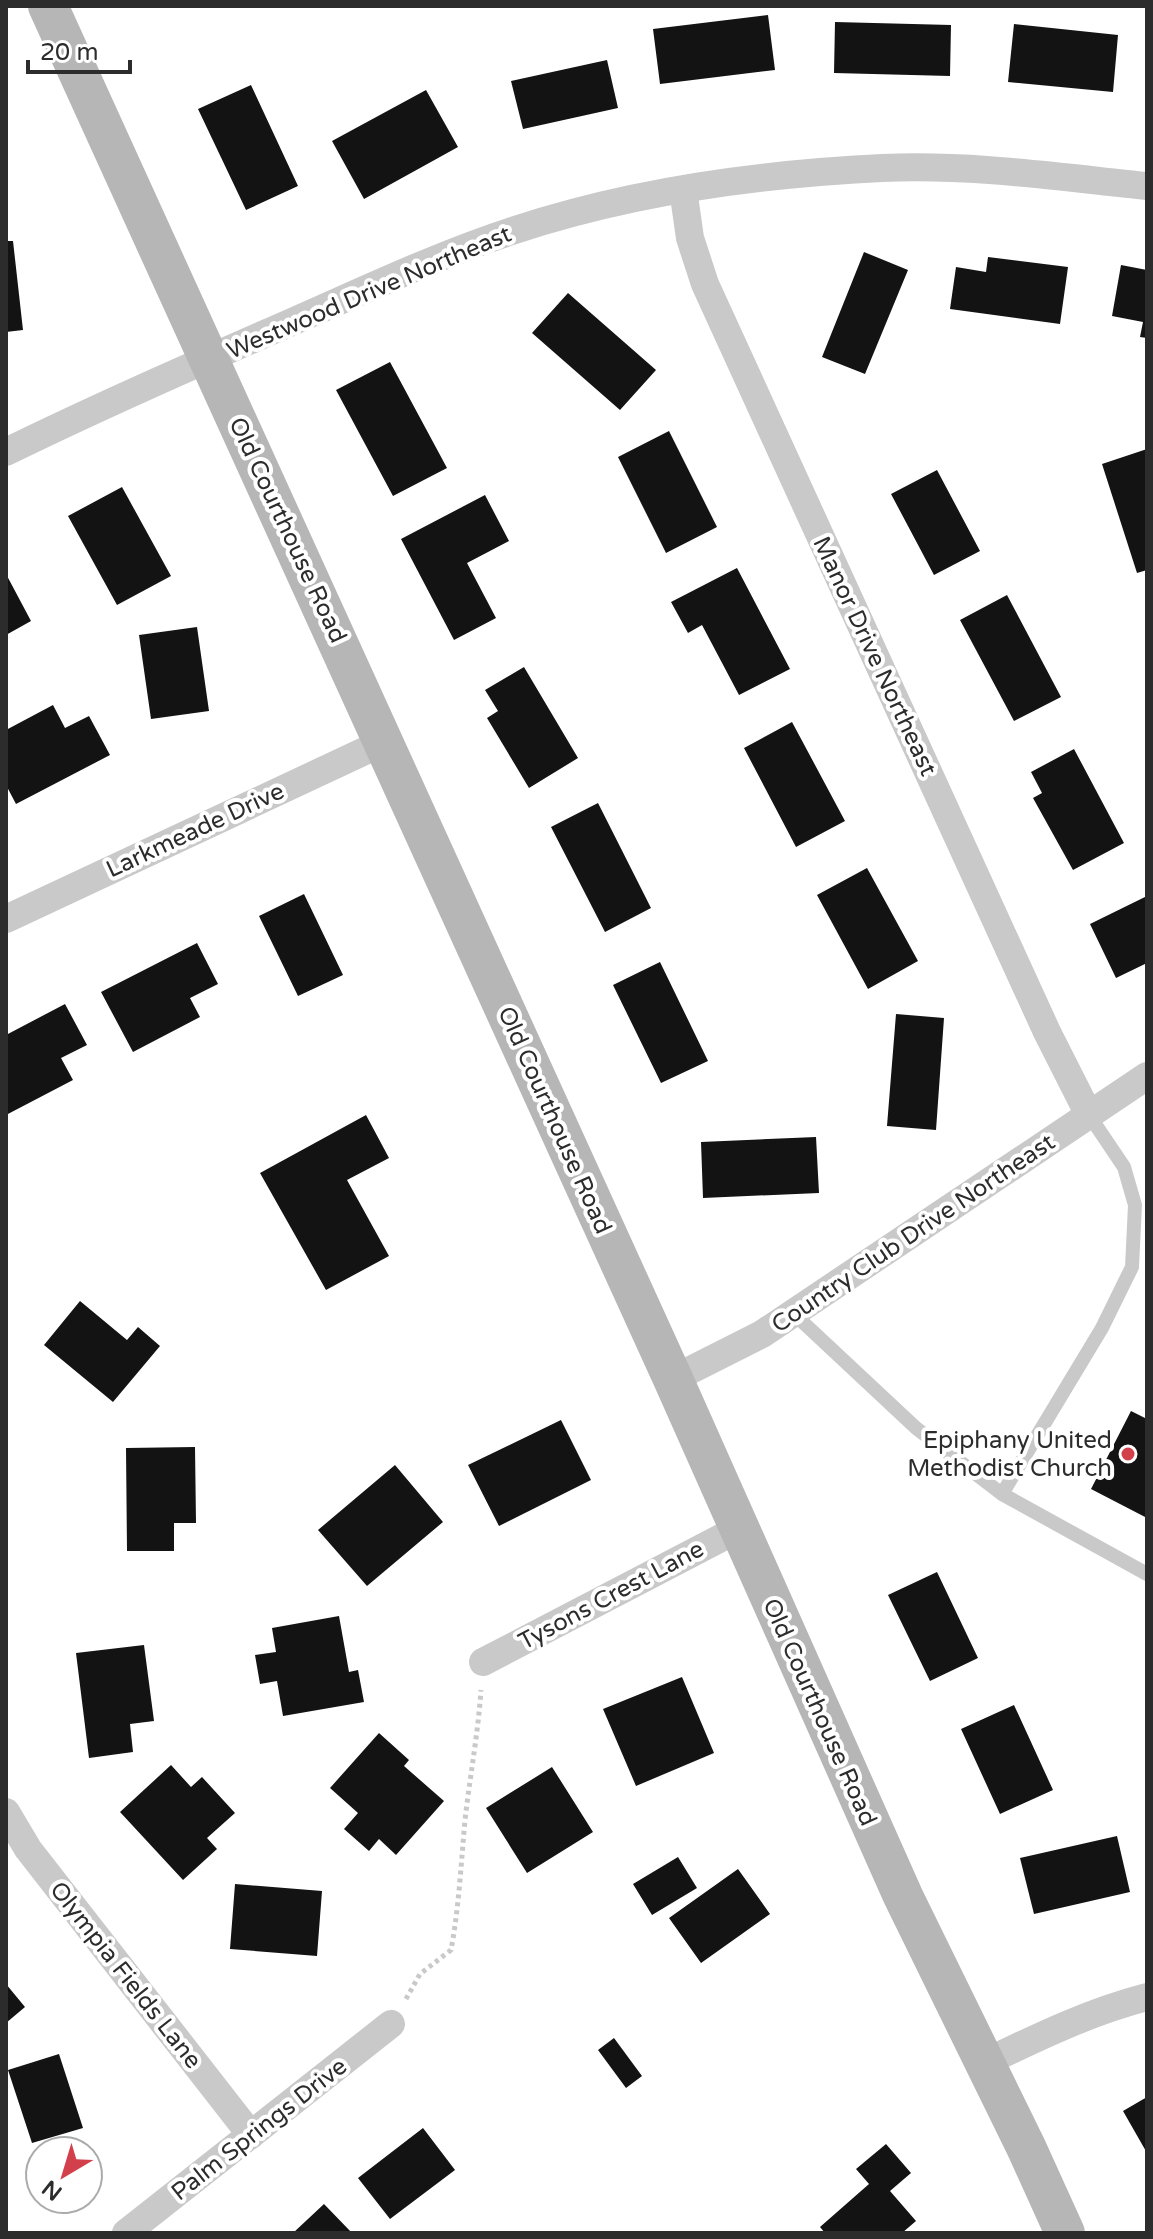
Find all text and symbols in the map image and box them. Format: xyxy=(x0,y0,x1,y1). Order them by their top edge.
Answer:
scale bar xyxy=(28,24,130,74)
text: 20 m xyxy=(40,38,98,67)
street label: Westwood Drive Northeast xyxy=(223,219,516,366)
street label: Old Courthouse Road xyxy=(222,413,353,648)
street label: Manor Drive Northeast xyxy=(806,532,943,781)
street label: Larkmeade Drive xyxy=(102,777,289,884)
street label: Old Courthouse Road xyxy=(491,1002,618,1238)
street label: Country Club Drive Northeast xyxy=(766,1128,1060,1339)
place label: Epiphany United Methodist Church xyxy=(907,1426,1112,1483)
marker: Epiphany United Methodist Church xyxy=(1119,1445,1137,1463)
street label: Tysons Crest Lane xyxy=(514,1534,709,1656)
street label: Old Courthouse Road xyxy=(756,1594,883,1830)
street label: Olympia Fields Lane xyxy=(44,1876,208,2075)
street label: Palm Springs Drive xyxy=(166,2052,353,2207)
north arrow xyxy=(24,2135,104,2215)
text: N xyxy=(37,2174,67,2206)

